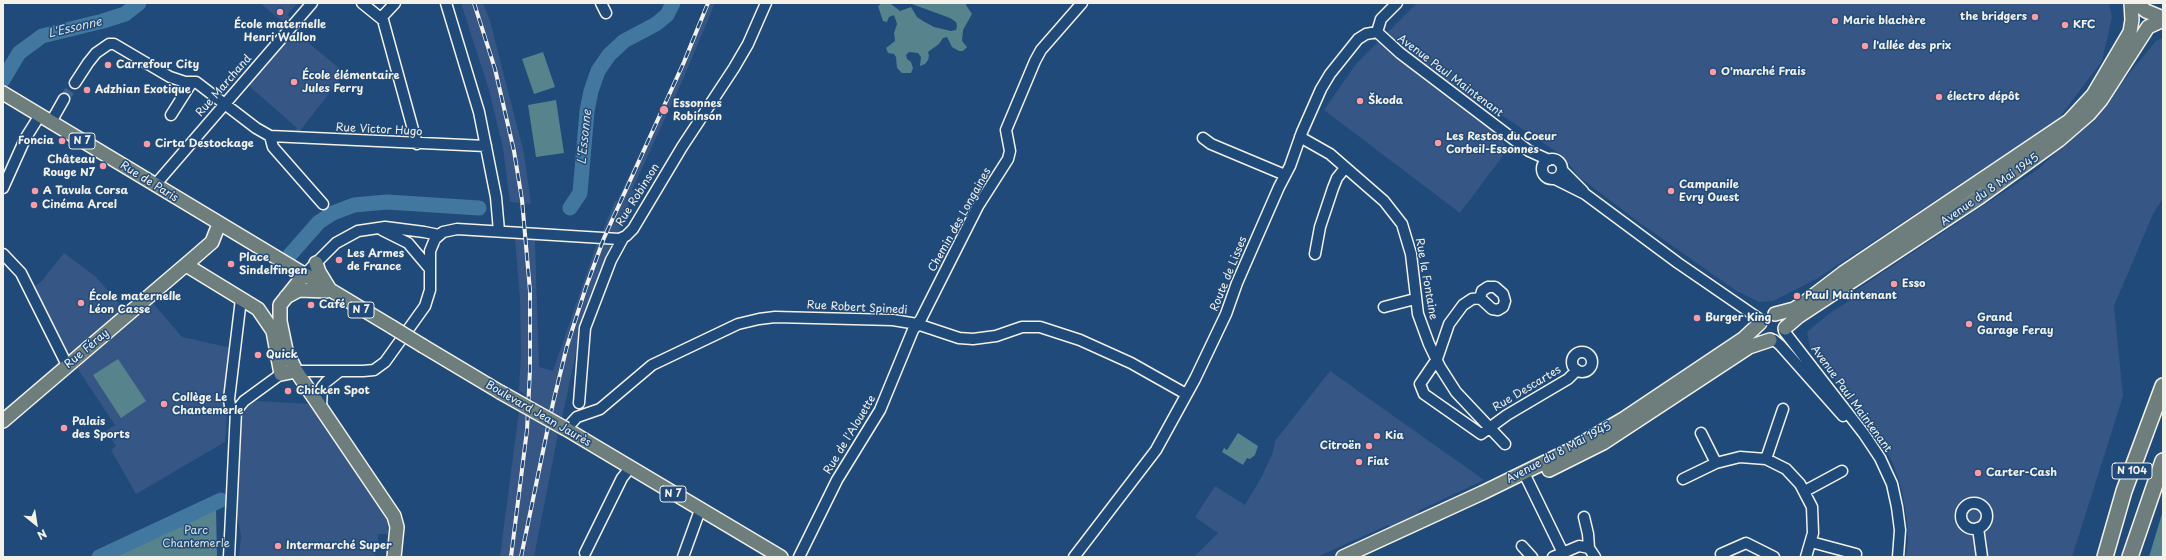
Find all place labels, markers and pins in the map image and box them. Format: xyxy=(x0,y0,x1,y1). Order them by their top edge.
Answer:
marker: École maternelle Henri Wallon xyxy=(275,7,285,17)
place label: the bridgers xyxy=(1960,10,2027,24)
marker: the bridgers xyxy=(2030,12,2040,22)
place label: Marie blachère xyxy=(1843,14,1926,28)
marker: Marie blachère xyxy=(1830,16,1840,26)
place label: École maternelle Henri Wallon xyxy=(234,18,326,44)
place label: KFC xyxy=(2073,18,2095,32)
marker: KFC xyxy=(2060,20,2070,30)
place label: l'allée des prix xyxy=(1873,39,1951,53)
marker: l'allée des prix xyxy=(1860,41,1870,51)
place label: Carrefour City xyxy=(116,58,199,72)
marker: Carrefour City xyxy=(103,60,113,70)
place label: O'marché Frais xyxy=(1721,65,1806,79)
marker: O'marché Frais xyxy=(1708,67,1718,77)
place label: École élémentaire Jules Ferry xyxy=(302,69,400,95)
marker: École élémentaire Jules Ferry xyxy=(289,77,299,87)
place label: Adzhian Exotique xyxy=(95,83,191,97)
marker: Adzhian Exotique xyxy=(82,85,92,95)
place label: électro dépôt xyxy=(1947,90,2020,104)
marker: électro dépôt xyxy=(1934,92,1944,102)
place label: Škoda xyxy=(1368,94,1403,108)
marker: Škoda xyxy=(1355,96,1365,106)
place label: Essonnes Robinson xyxy=(673,97,722,123)
marker: Essonnes Robinson xyxy=(658,104,670,116)
place label: Les Restos du Coeur Corbeil-Essonnes xyxy=(1446,130,1557,156)
place label: Foncia xyxy=(18,134,54,148)
marker: Foncia xyxy=(57,136,67,146)
place label: Cirta Destockage xyxy=(155,137,254,151)
marker: Les Restos du Coeur Corbeil-Essonnes xyxy=(1433,138,1443,148)
marker: Cirta Destockage xyxy=(142,139,152,149)
place label: Château Rouge N7 xyxy=(43,153,95,179)
marker: Château Rouge N7 xyxy=(98,161,108,171)
place label: Campanile Evry Ouest xyxy=(1679,178,1739,204)
place label: A Tavula Corsa xyxy=(43,184,128,198)
marker: A Tavula Corsa xyxy=(30,186,40,196)
marker: Campanile Evry Ouest xyxy=(1666,186,1676,196)
place label: Cinéma Arcel xyxy=(42,198,117,212)
marker: Cinéma Arcel xyxy=(29,200,39,210)
place label: Les Armes de France xyxy=(347,247,404,273)
place label: Place Sindelfingen xyxy=(239,251,307,277)
marker: Les Armes de France xyxy=(334,255,344,265)
marker: Place Sindelfingen xyxy=(226,259,236,269)
place label: Esso xyxy=(1902,277,1926,291)
marker: Esso xyxy=(1889,279,1899,289)
place label: Paul Maintenant xyxy=(1805,289,1897,303)
place label: École maternelle Léon Casse xyxy=(89,290,181,316)
marker: Paul Maintenant xyxy=(1792,291,1802,301)
marker: École maternelle Léon Casse xyxy=(76,298,86,308)
place label: Café xyxy=(319,298,345,312)
marker: Café xyxy=(306,300,316,310)
place label: Burger King xyxy=(1705,311,1771,325)
place label: Grand Garage Feray xyxy=(1977,311,2053,337)
marker: Burger King xyxy=(1692,313,1702,323)
marker: Grand Garage Feray xyxy=(1964,319,1974,329)
place label: Quick xyxy=(266,348,298,362)
marker: Quick xyxy=(253,350,263,360)
place label: Chicken Spot xyxy=(296,384,370,398)
marker: Chicken Spot xyxy=(283,386,293,396)
place label: Collège Le Chantemerle xyxy=(172,391,244,417)
marker: Collège Le Chantemerle xyxy=(159,399,169,409)
place label: Palais des Sports xyxy=(72,415,130,441)
marker: Palais des Sports xyxy=(59,423,69,433)
place label: Kia xyxy=(1385,429,1404,443)
marker: Kia xyxy=(1372,431,1382,441)
place label: Citroën xyxy=(1320,439,1361,453)
marker: Citroën xyxy=(1364,441,1374,451)
place label: Fiat xyxy=(1367,455,1389,469)
marker: Fiat xyxy=(1354,457,1364,467)
place label: Carter-Cash xyxy=(1986,466,2057,480)
marker: Carter-Cash xyxy=(1973,468,1983,478)
place label: Intermarché Super xyxy=(286,539,392,553)
marker: Intermarché Super xyxy=(273,541,283,551)

